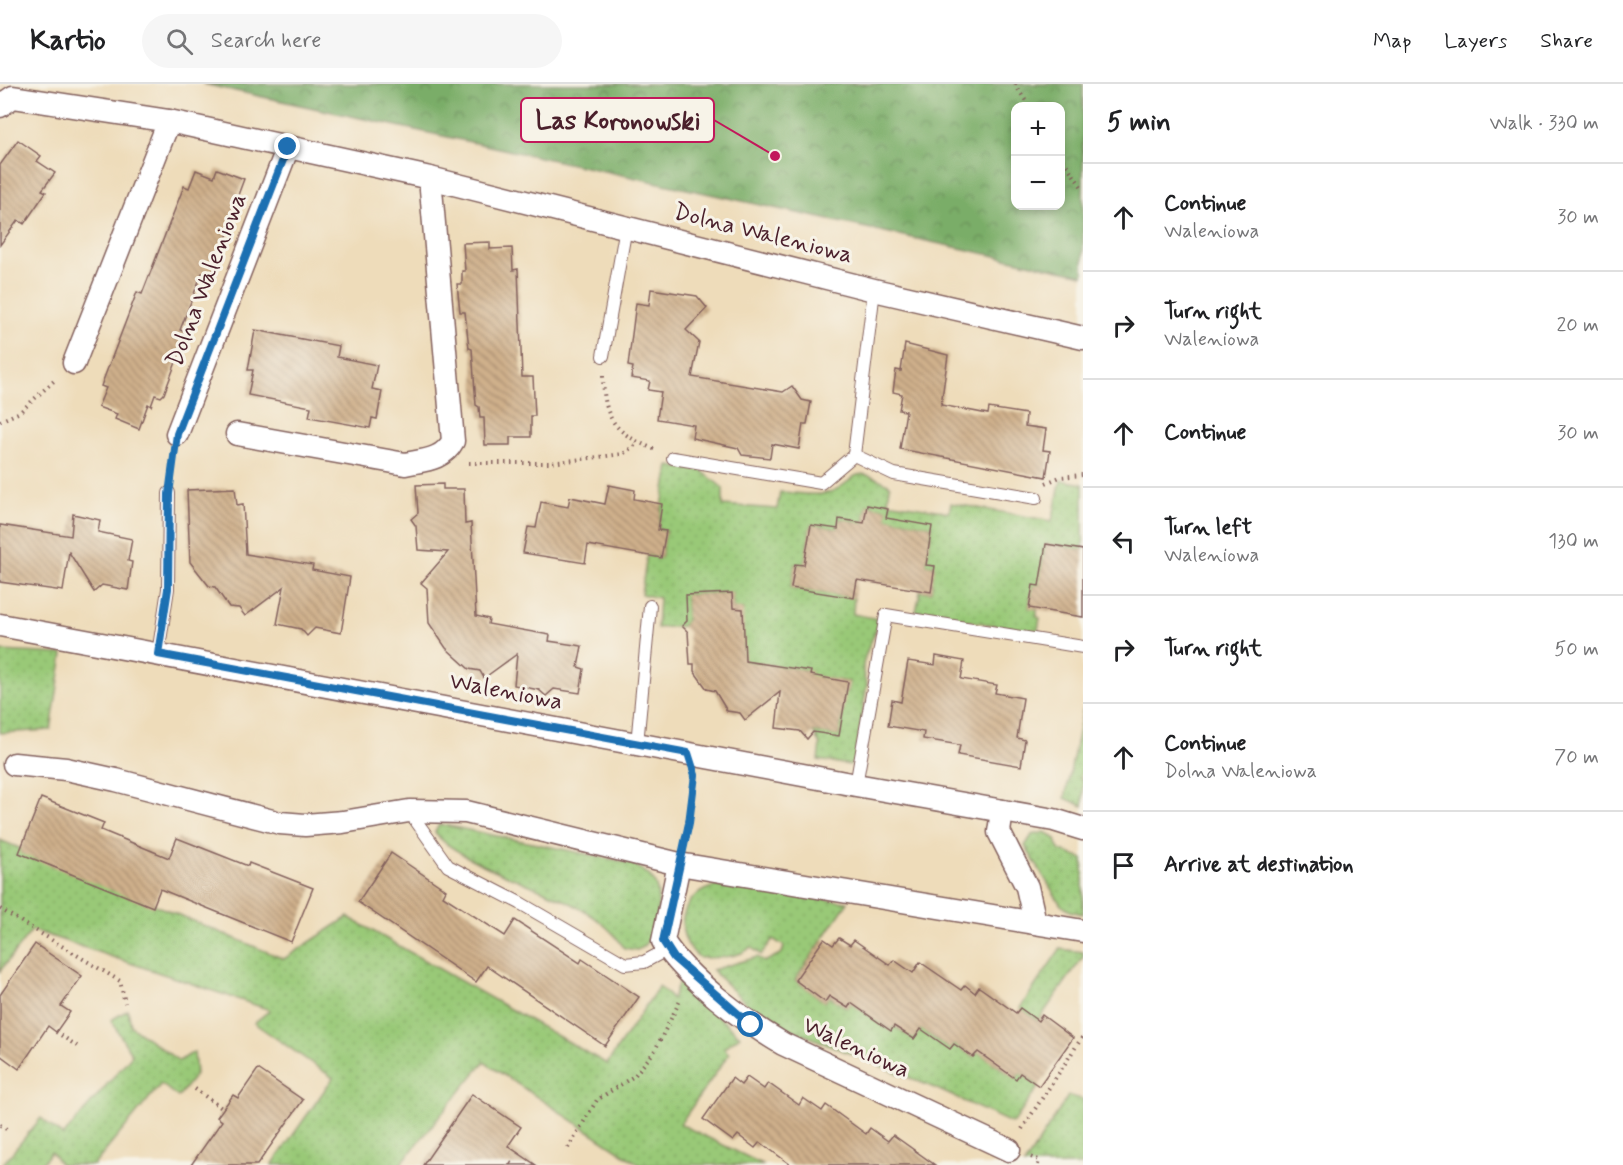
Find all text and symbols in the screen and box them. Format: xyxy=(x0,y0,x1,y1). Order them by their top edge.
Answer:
search box xyxy=(142,14,562,68)
text: Kartio xyxy=(30,23,106,60)
icon: search xyxy=(163,25,196,58)
text: Search here xyxy=(211,27,322,55)
text: Map xyxy=(1373,27,1411,55)
text: Layers xyxy=(1444,27,1507,55)
text: Share xyxy=(1540,27,1593,55)
callout: Las Koronowski xyxy=(521,98,714,142)
map controls xyxy=(1011,102,1065,210)
button: + xyxy=(1011,102,1065,156)
text: Las Koronowski xyxy=(535,105,701,139)
text: 5 min xyxy=(1107,106,1171,140)
text: Walk · 330 m xyxy=(1490,110,1599,137)
route end xyxy=(274,133,300,159)
button: − xyxy=(1011,156,1065,210)
street label: Dolna Waleniowa xyxy=(160,189,254,371)
text: Continue xyxy=(1164,190,1246,218)
street label: Dolna Waleniowa xyxy=(670,197,856,271)
icon: ahead xyxy=(1107,201,1140,234)
text: 30 m xyxy=(1557,204,1599,231)
text: Waleniowa xyxy=(1164,218,1259,245)
text: Turn right xyxy=(1164,298,1262,326)
icon: right xyxy=(1107,309,1140,342)
text: 20 m xyxy=(1556,312,1599,339)
text: Waleniowa xyxy=(1164,326,1259,353)
icon: ahead xyxy=(1107,417,1140,450)
text: Continue xyxy=(1164,419,1246,447)
text: 30 m xyxy=(1557,420,1599,447)
text: Turn left xyxy=(1164,514,1252,542)
icon: left xyxy=(1107,525,1140,558)
text: 130 m xyxy=(1548,528,1599,555)
text: Waleniowa xyxy=(1164,542,1259,569)
icon: right xyxy=(1107,633,1140,666)
text: Turn right xyxy=(1164,635,1262,663)
text: 50 m xyxy=(1554,636,1599,663)
street label: Waleniowa xyxy=(447,666,565,718)
text: Continue xyxy=(1164,730,1246,758)
icon: ahead xyxy=(1107,741,1140,774)
text: 70 m xyxy=(1554,744,1599,771)
text: Dolna Waleniowa xyxy=(1164,758,1317,785)
icon: arrive xyxy=(1107,849,1140,882)
text: Arrive at destination xyxy=(1164,851,1354,879)
street label: Waleniowa xyxy=(798,1010,914,1086)
route start xyxy=(737,1011,763,1037)

